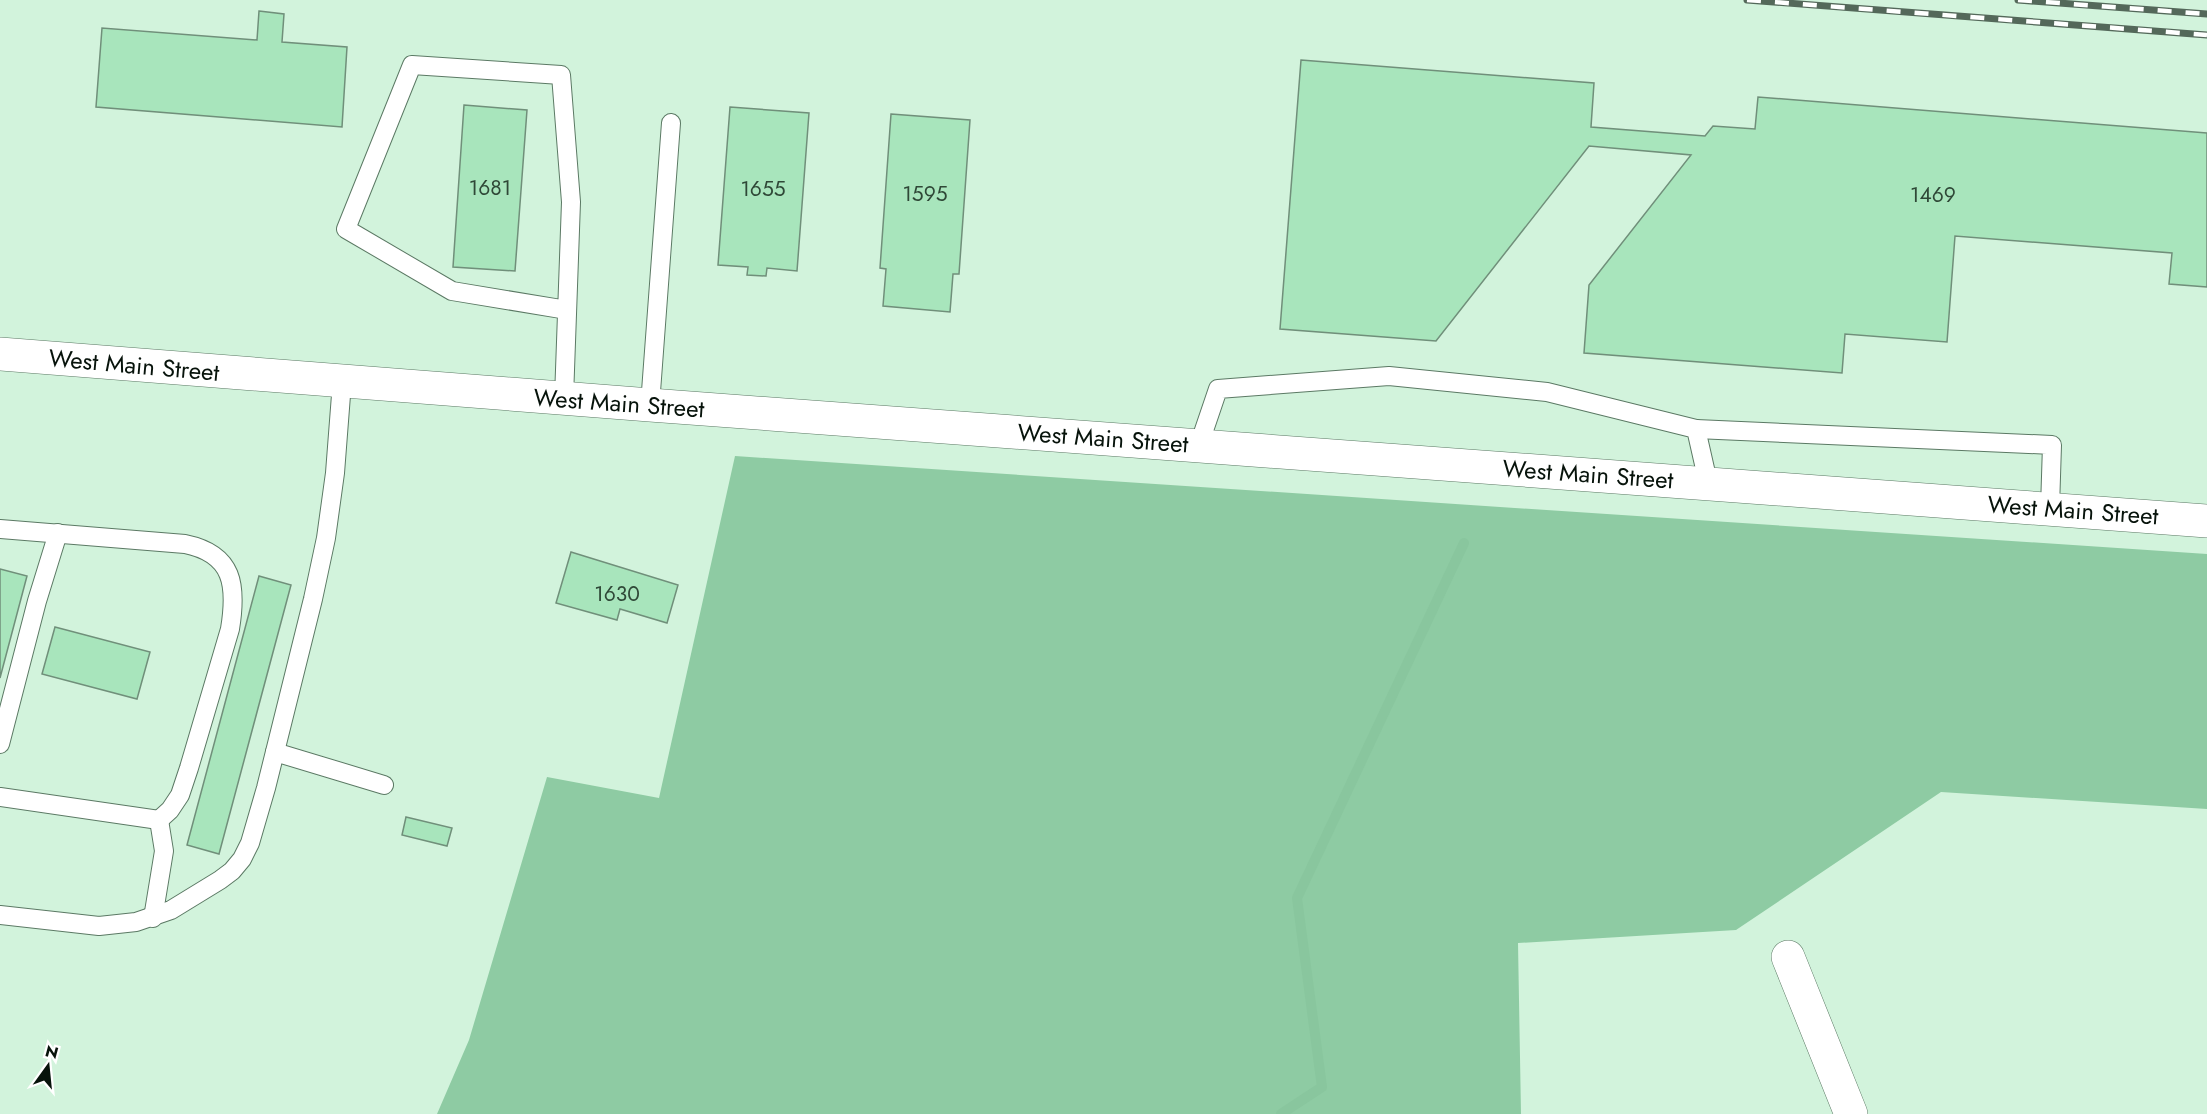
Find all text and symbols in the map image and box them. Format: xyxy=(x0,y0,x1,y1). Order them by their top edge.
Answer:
house number: 1681 xyxy=(469,173,511,203)
house number: 1655 xyxy=(740,174,786,204)
house number: 1595 xyxy=(902,179,948,209)
house number: 1469 xyxy=(1910,180,1956,210)
street label: West Main Street xyxy=(47,340,221,390)
street label: West Main Street xyxy=(532,380,706,426)
street label: West Main Street xyxy=(1016,415,1190,461)
street label: West Main Street xyxy=(1501,451,1675,497)
street label: West Main Street xyxy=(1986,487,2160,533)
house number: 1630 xyxy=(594,579,640,609)
north arrow xyxy=(18,1036,78,1096)
text: N xyxy=(43,1039,61,1065)

